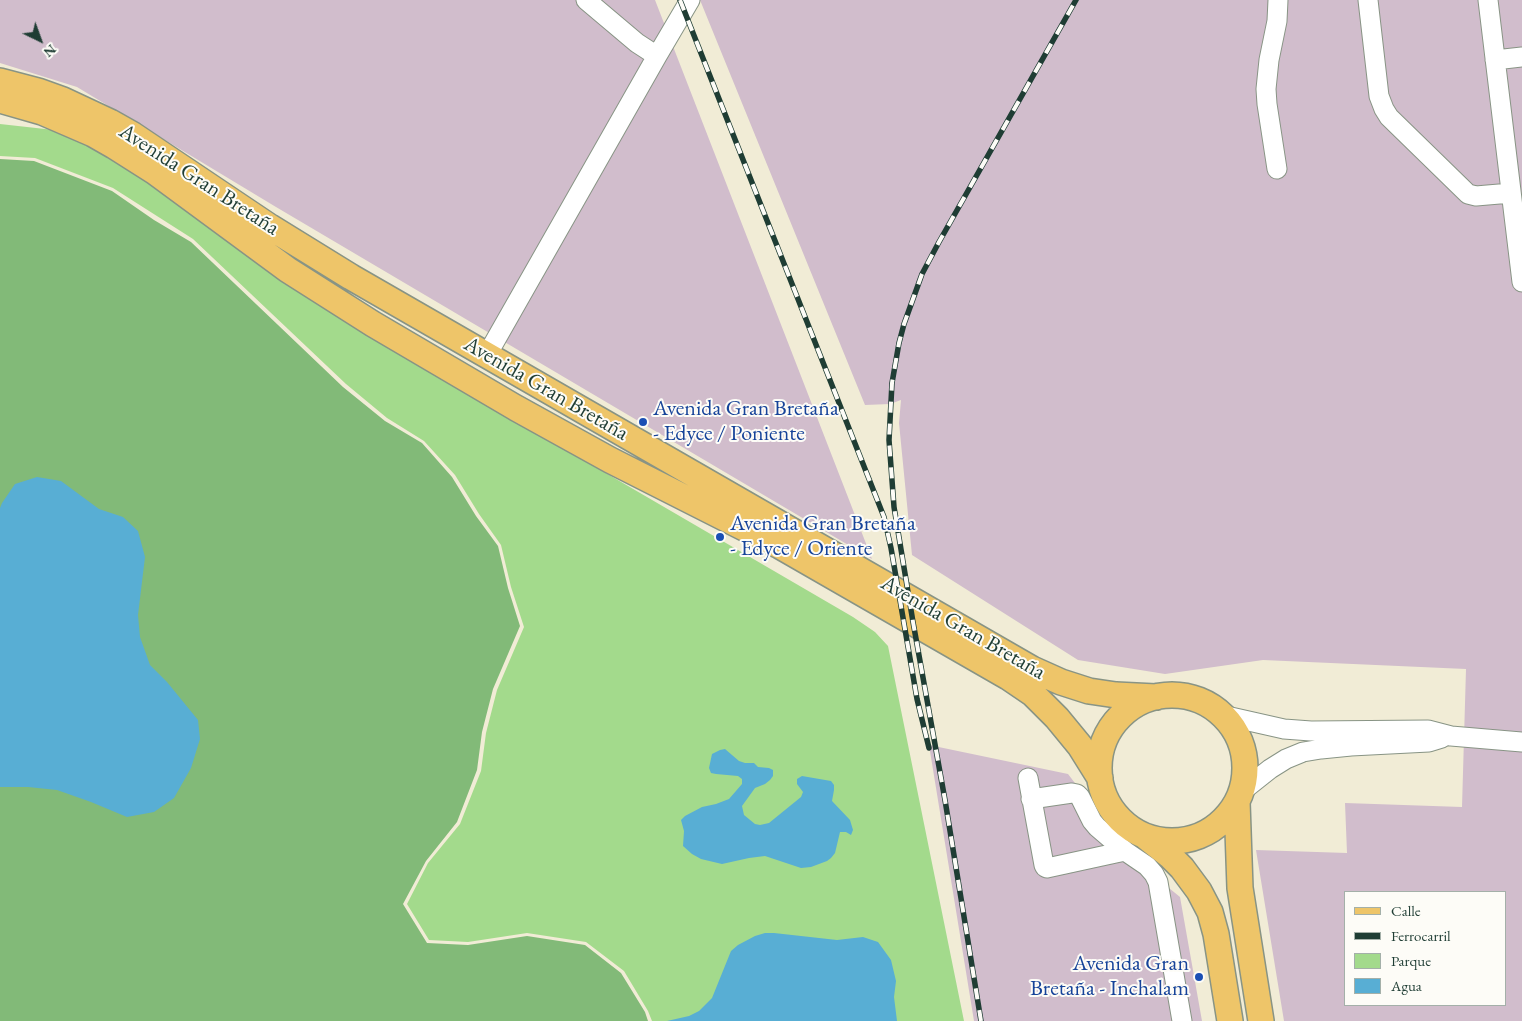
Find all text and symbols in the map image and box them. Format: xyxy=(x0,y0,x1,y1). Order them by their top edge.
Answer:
north arrow xyxy=(15,15,65,65)
text: N xyxy=(40,41,60,62)
street label: Avenida Gran Bretaña xyxy=(114,118,284,242)
street label: Avenida Gran Bretaña xyxy=(459,331,633,447)
place label: Avenida Gran Bretaña - Edyce / Poniente xyxy=(653,396,839,448)
marker: Avenida Gran Bretaña - Edyce / Poniente xyxy=(637,416,649,428)
place label: Avenida Gran Bretaña - Edyce / Oriente xyxy=(730,511,916,562)
marker: Avenida Gran Bretaña - Edyce / Oriente xyxy=(714,531,726,543)
street label: Avenida Gran Bretaña xyxy=(876,570,1050,686)
legend xyxy=(1344,891,1507,1006)
text: Calle xyxy=(1391,901,1421,920)
text: Ferrocarril xyxy=(1391,926,1451,945)
place label: Avenida Gran Bretaña - Inchalam xyxy=(1030,951,1189,1002)
text: Parque xyxy=(1391,951,1431,970)
marker: Avenida Gran Bretaña - Inchalam xyxy=(1193,971,1205,983)
text: Agua xyxy=(1391,976,1422,995)

